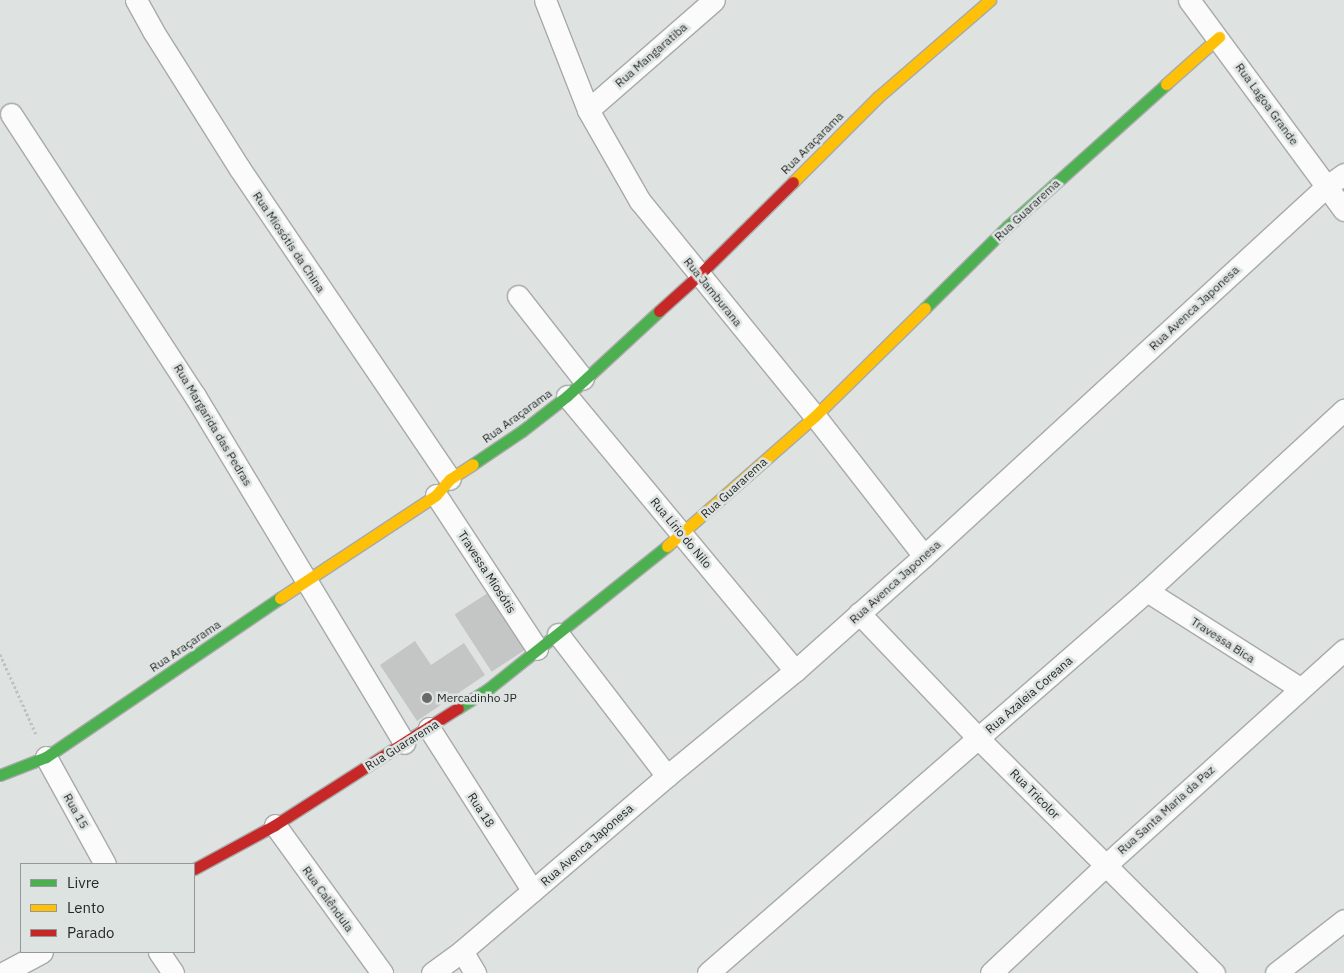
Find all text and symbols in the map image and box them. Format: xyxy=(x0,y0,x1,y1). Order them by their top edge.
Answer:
street label: Rua Mangaratiba xyxy=(612,20,690,90)
street label: Rua Lagoa Grande xyxy=(1232,60,1302,148)
street label: Rua Araçarama xyxy=(778,109,846,177)
street label: Rua Guararema xyxy=(991,176,1063,244)
street label: Rua Miosótis da China xyxy=(250,189,328,295)
street label: Rua Jamburana xyxy=(681,255,745,329)
street label: Rua Avenca Japonesa xyxy=(1146,263,1242,353)
street label: Rua Margarida das Pedras xyxy=(171,361,255,489)
street label: Rua Araçarama xyxy=(479,386,555,446)
street label: Rua Guararema xyxy=(698,455,770,521)
street label: Rua Lírio do Nilo xyxy=(647,495,715,571)
street label: Travessa Miosótis xyxy=(455,528,519,616)
street label: Rua Avenca Japonesa xyxy=(847,537,943,627)
street label: Travessa Bica xyxy=(1188,614,1258,666)
street label: Rua Araçarama xyxy=(147,617,223,675)
street label: Rua Azaleia Coreana xyxy=(983,653,1075,737)
place label: Mercadinho JP xyxy=(437,691,517,705)
marker: Mercadinho JP xyxy=(421,692,433,704)
street label: Rua Guararema xyxy=(363,717,441,773)
street label: Rua Santa Maria da Paz xyxy=(1115,763,1217,857)
street label: Rua Tricolor xyxy=(1007,766,1063,822)
street label: Rua 18 xyxy=(465,790,497,830)
street label: Rua 15 xyxy=(60,791,92,831)
street label: Rua Avenca Japonesa xyxy=(538,801,636,889)
legend xyxy=(20,863,195,953)
street label: Rua Calêndula xyxy=(299,863,357,935)
text: Livre xyxy=(67,873,99,892)
text: Lento xyxy=(67,898,105,917)
text: Parado xyxy=(67,923,115,942)

